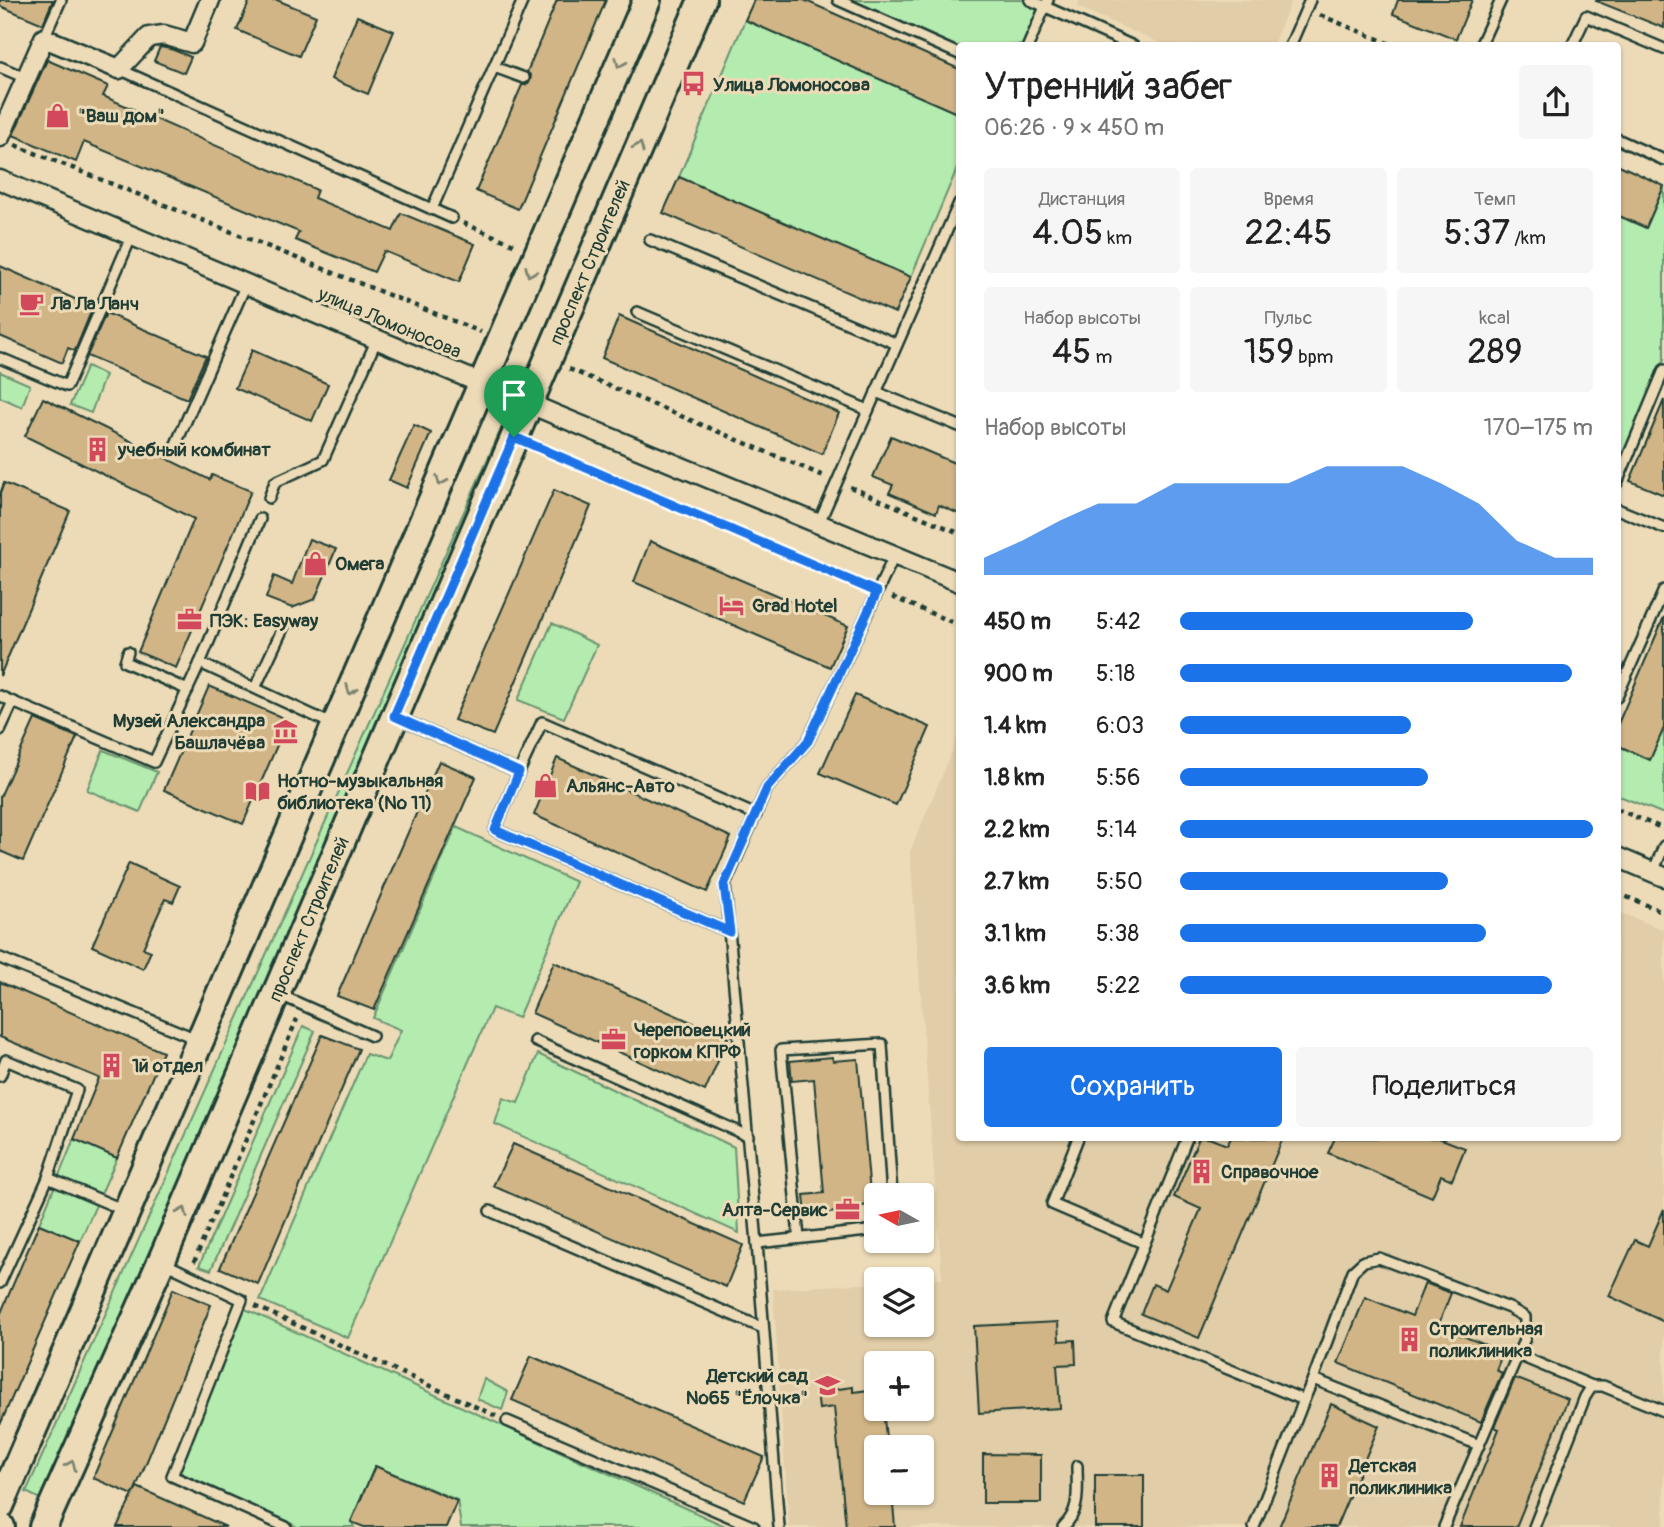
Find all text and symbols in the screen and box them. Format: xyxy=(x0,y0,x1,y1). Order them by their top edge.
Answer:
one-way arrow xyxy=(614,55,628,68)
text: Утренний забег xyxy=(984,63,1232,111)
button: share xyxy=(1519,65,1593,139)
bus stop icon: Улица Ломоносова xyxy=(679,70,707,98)
place label: Улица Ломоносова xyxy=(713,73,870,97)
shop icon: "Ваш дом" xyxy=(44,101,72,129)
place label: "Ваш дом" xyxy=(78,104,165,128)
text: 06:26 · 9 × 450 m xyxy=(984,113,1164,142)
one-way arrow xyxy=(630,142,644,154)
street label: проспект Строителей xyxy=(544,176,636,349)
text: Дистанция xyxy=(1039,187,1125,211)
text: Время xyxy=(1263,187,1314,211)
text: Темп xyxy=(1474,187,1516,211)
text: 4.05 xyxy=(1032,211,1103,255)
text: 22:45 xyxy=(1245,211,1332,255)
text: 5:37 xyxy=(1444,211,1510,255)
text: km xyxy=(1103,226,1132,250)
text: /km xyxy=(1510,226,1546,250)
one-way arrow xyxy=(524,264,538,277)
street label: улица Ломоносова xyxy=(313,281,465,364)
cafe icon: Ла Ла Ланч xyxy=(17,289,45,317)
place label: Ла Ла Ланч xyxy=(50,292,139,316)
text: Набор высоты xyxy=(1023,306,1141,330)
text: Пульс xyxy=(1265,306,1312,330)
text: kcal xyxy=(1479,306,1510,330)
text: 45 xyxy=(1052,330,1091,374)
text: 159 xyxy=(1244,330,1294,374)
text: 289 xyxy=(1467,330,1522,374)
text: m xyxy=(1091,345,1112,369)
text: bpm xyxy=(1294,345,1333,369)
pin xyxy=(484,365,544,437)
icon: arrive xyxy=(495,376,533,414)
text: Набор высоты xyxy=(984,413,1126,442)
text: 170–175 m xyxy=(1484,413,1593,442)
building icon: учебный комбинат xyxy=(84,435,112,463)
place label: учебный комбинат xyxy=(117,438,271,462)
one-way arrow xyxy=(435,474,449,486)
shop icon: Омега xyxy=(301,549,329,577)
place label: Омега xyxy=(335,552,384,576)
hotel icon: Grad Hotel xyxy=(718,591,746,619)
place label: Grad Hotel xyxy=(752,594,837,618)
office icon: ПЭК: Easyway xyxy=(176,606,204,634)
text: 450 m xyxy=(984,607,1051,636)
text: 5:42 xyxy=(1096,607,1141,636)
place label: ПЭК: Easyway xyxy=(210,609,319,633)
text: 900 m xyxy=(984,659,1053,688)
text: 5:18 xyxy=(1096,659,1135,688)
one-way arrow xyxy=(345,683,359,695)
place label: Музей Александра Башлачёва xyxy=(113,709,265,755)
text: 1.4 km xyxy=(984,711,1046,740)
text: 6:03 xyxy=(1096,711,1144,740)
museum icon: Музей Александра Башлачёва xyxy=(271,717,299,745)
text: 1.8 km xyxy=(984,763,1045,792)
text: 5:56 xyxy=(1096,763,1140,792)
place label: Нотно-музыкальная библиотека (№ 11) xyxy=(277,769,443,815)
shop icon: Альянс-Авто xyxy=(532,771,560,799)
place label: Альянс-Авто xyxy=(566,774,675,798)
library icon: Нотно-музыкальная библиотека (№ 11) xyxy=(243,777,271,805)
text: 2.2 km xyxy=(984,815,1050,844)
text: 5:14 xyxy=(1096,815,1137,844)
street label: проспект Строителей xyxy=(263,833,355,1006)
text: 2.7 km xyxy=(984,867,1049,896)
text: 5:50 xyxy=(1096,867,1143,896)
text: 3.1 km xyxy=(984,919,1046,948)
text: 5:38 xyxy=(1096,919,1139,948)
text: 3.6 km xyxy=(984,971,1050,1000)
text: 5:22 xyxy=(1096,971,1140,1000)
place label: Череповецкий горком КПРФ xyxy=(633,1018,751,1064)
office icon: Череповецкий горком КПРФ xyxy=(600,1026,628,1054)
button: Сохранить xyxy=(984,1047,1282,1127)
button: Поделиться xyxy=(1296,1047,1593,1127)
building icon: 1й отдел xyxy=(98,1051,126,1079)
place label: 1й отдел xyxy=(132,1054,203,1078)
building icon: Справочное xyxy=(1187,1157,1215,1185)
place label: Справочное xyxy=(1221,1160,1319,1184)
north arrow xyxy=(864,1183,934,1253)
map controls xyxy=(864,1183,934,1505)
office icon: Алта-Сервис xyxy=(834,1195,862,1223)
place label: Алта-Сервис xyxy=(722,1198,828,1222)
one-way arrow xyxy=(174,1207,188,1219)
button: layers xyxy=(864,1267,934,1337)
place label: Строительная поликлиника xyxy=(1429,1317,1543,1363)
building icon: Строительная поликлиника xyxy=(1395,1325,1423,1353)
button: + xyxy=(864,1351,934,1421)
place label: Детский сад №65 "Ёлочка" xyxy=(686,1364,809,1410)
school or university icon: Детский сад №65 "Ёлочка" xyxy=(814,1372,842,1400)
button: − xyxy=(864,1435,934,1505)
place label: Детская поликлиника xyxy=(1348,1454,1452,1500)
one-way arrow xyxy=(63,1460,77,1472)
building icon: Детская поликлиника xyxy=(1315,1462,1343,1490)

